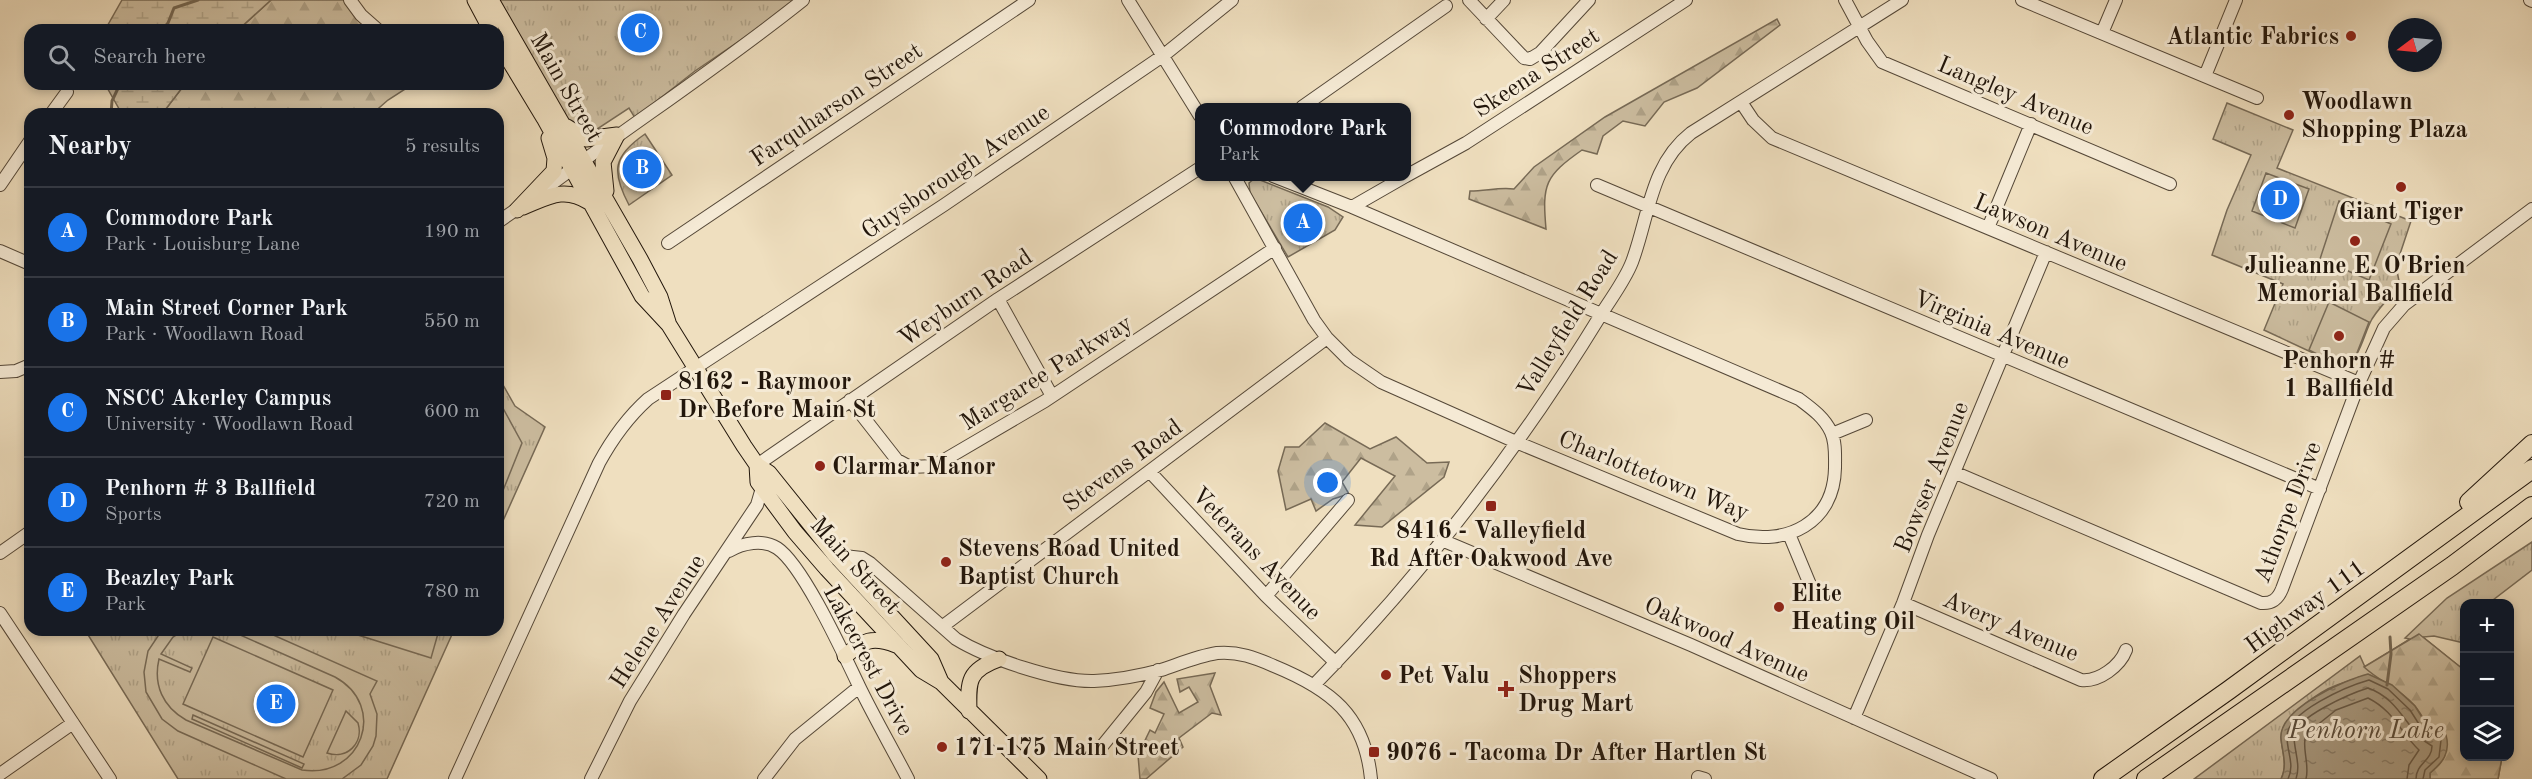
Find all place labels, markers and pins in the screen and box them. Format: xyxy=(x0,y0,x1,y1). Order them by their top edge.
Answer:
pin: C xyxy=(620,10,660,56)
place label: Atlantic Fabrics xyxy=(2166,26,2339,50)
marker: Atlantic Fabrics xyxy=(2344,29,2358,43)
place label: Woodlawn Shopping Plaza xyxy=(2301,91,2468,143)
marker: Woodlawn Shopping Plaza xyxy=(2282,108,2296,122)
pin: B xyxy=(622,146,662,192)
pin: D xyxy=(2260,178,2300,222)
marker: Giant Tiger xyxy=(2394,180,2408,194)
pin: A xyxy=(1284,200,1322,246)
place label: Giant Tiger xyxy=(2339,201,2463,225)
marker: Julieanne E. O'Brien Memorial Ballfield xyxy=(2348,234,2362,248)
place label: Julieanne E. O'Brien Memorial Ballfield xyxy=(2245,255,2466,307)
marker: Penhorn # 1 Ballfield xyxy=(2332,329,2346,343)
place label: Penhorn # 1 Ballfield xyxy=(2282,350,2396,402)
place label: 8162 - Raymoor Dr Before Main St xyxy=(678,371,876,423)
marker: 8162 - Raymoor Dr Before Main St xyxy=(659,388,673,402)
place label: Clarmar Manor xyxy=(832,456,996,480)
marker: Clarmar Manor xyxy=(813,459,827,473)
marker: 8416 - Valleyfield Rd After Oakwood Ave xyxy=(1484,499,1498,513)
place label: 8416 - Valleyfield Rd After Oakwood Ave xyxy=(1369,520,1613,572)
place label: Stevens Road United Baptist Church xyxy=(958,538,1180,590)
marker: Stevens Road United Baptist Church xyxy=(939,555,953,569)
place label: Elite Heating Oil xyxy=(1791,583,1915,635)
marker: Elite Heating Oil xyxy=(1772,600,1786,614)
place label: Pet Valu xyxy=(1398,665,1489,689)
place label: Shoppers Drug Mart xyxy=(1518,665,1633,717)
marker: Pet Valu xyxy=(1379,668,1393,682)
pin: E xyxy=(256,682,296,726)
marker: Shoppers Drug Mart xyxy=(1499,682,1513,696)
place label: 171-175 Main Street xyxy=(954,736,1180,761)
marker: 171-175 Main Street xyxy=(935,740,949,754)
place label: 9076 - Tacoma Dr After Hartlen St xyxy=(1386,742,1767,766)
marker: 9076 - Tacoma Dr After Hartlen St xyxy=(1367,745,1381,759)

